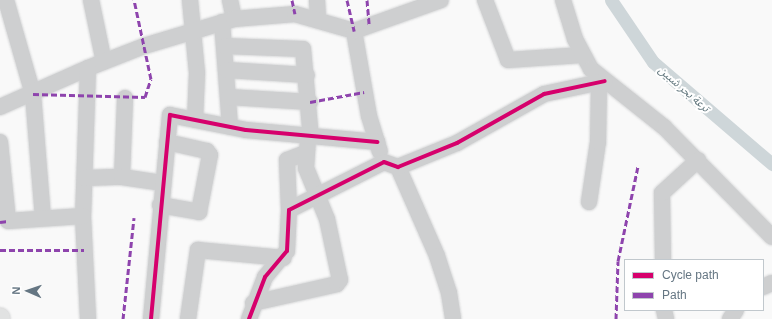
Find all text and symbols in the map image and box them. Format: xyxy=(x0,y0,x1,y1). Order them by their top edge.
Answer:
water label: ترعة بحر شبين xyxy=(656,63,712,115)
legend xyxy=(624,259,764,311)
text: Cycle path xyxy=(662,268,719,282)
north arrow xyxy=(8,271,48,311)
text: N xyxy=(10,286,22,295)
text: Path xyxy=(662,288,687,302)

